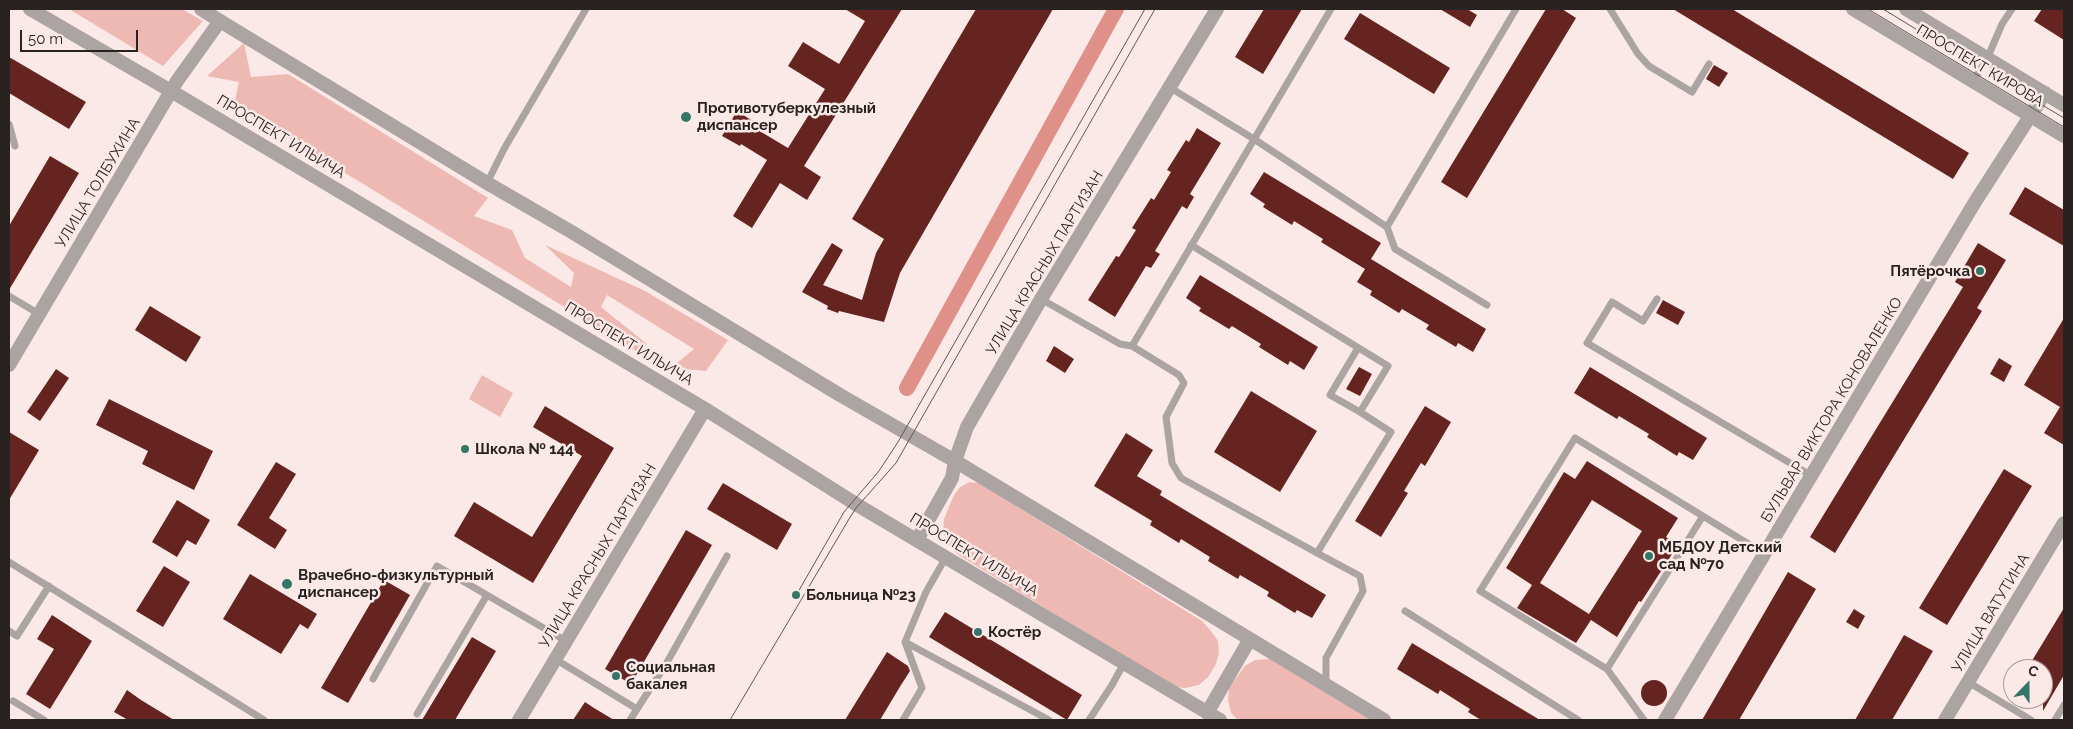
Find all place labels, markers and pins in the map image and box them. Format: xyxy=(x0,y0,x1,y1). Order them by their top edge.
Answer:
place label: Противотуберкулезный диспансер xyxy=(697,99,876,134)
marker: Противотуберкулезный диспансер xyxy=(679,110,693,124)
place label: Пятёрочка xyxy=(1890,262,1970,280)
marker: Пятёрочка xyxy=(1974,265,1986,277)
place label: Школа № 144 xyxy=(475,440,574,458)
marker: Школа № 144 xyxy=(459,443,471,455)
place label: МБДОУ Детский сад №70 xyxy=(1659,538,1782,573)
marker: МБДОУ Детский сад №70 xyxy=(1643,550,1655,562)
place label: Врачебно-физкультурный диспансер xyxy=(298,566,494,601)
marker: Врачебно-физкультурный диспансер xyxy=(280,577,294,591)
place label: Больница №23 xyxy=(806,586,916,604)
marker: Больница №23 xyxy=(790,589,802,601)
place label: Костёр xyxy=(988,623,1041,641)
marker: Костёр xyxy=(972,626,984,638)
place label: Социальная бакалея xyxy=(626,658,715,693)
marker: Социальная бакалея xyxy=(610,670,622,682)

